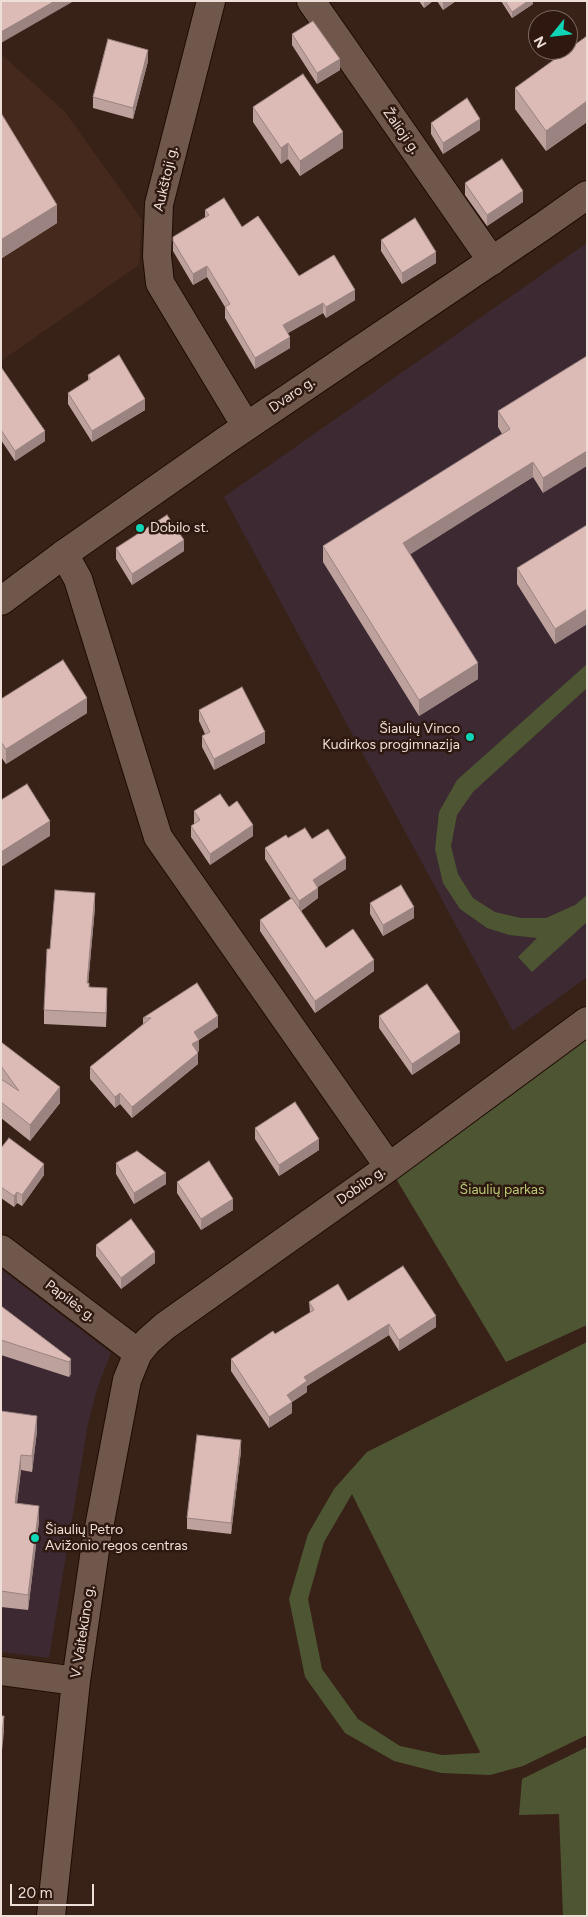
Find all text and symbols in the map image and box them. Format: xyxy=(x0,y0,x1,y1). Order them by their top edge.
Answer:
north arrow xyxy=(528,10,578,60)
text: N xyxy=(530,33,550,51)
street label: Žalioji g. xyxy=(379,105,423,157)
street label: Aukštoji g. xyxy=(150,145,182,213)
street label: Dvaro g. xyxy=(266,374,318,416)
place label: Dobilo st. xyxy=(150,520,209,536)
marker: Dobilo st. xyxy=(134,522,146,534)
place label: Šiaulių Vinco Kudirkos progimnazija xyxy=(322,721,460,754)
marker: Šiaulių Vinco Kudirkos progimnazija xyxy=(464,731,476,743)
street label: Dobilo g. xyxy=(334,1163,388,1209)
park label: Šiaulių parkas xyxy=(460,1182,544,1198)
street label: Papilės g. xyxy=(42,1277,98,1325)
place label: Šiaulių Petro Avižonio regos centras xyxy=(45,1522,188,1554)
marker: Šiaulių Petro Avižonio regos centras xyxy=(29,1532,41,1544)
street label: V. Vaitekūno g. xyxy=(67,1584,99,1680)
scale bar xyxy=(12,1874,96,1906)
text: 20 m xyxy=(18,1884,52,1902)

